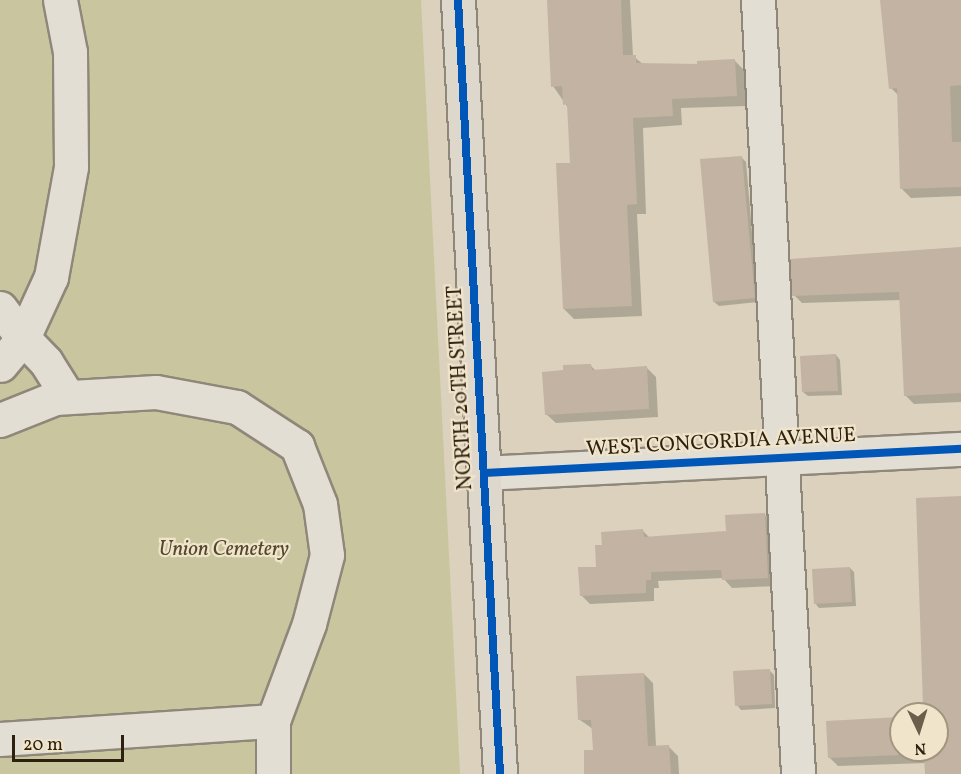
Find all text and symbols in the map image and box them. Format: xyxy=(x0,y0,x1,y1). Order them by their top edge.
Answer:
street label: NORTH 20TH STREET xyxy=(443,285,479,491)
street label: WEST CONCORDIA AVENUE xyxy=(585,423,857,463)
park label: Union Cemetery xyxy=(159,537,289,563)
north arrow xyxy=(889,702,949,762)
scale bar xyxy=(15,723,128,761)
text: 20 m xyxy=(23,733,63,758)
text: N xyxy=(914,737,927,759)

